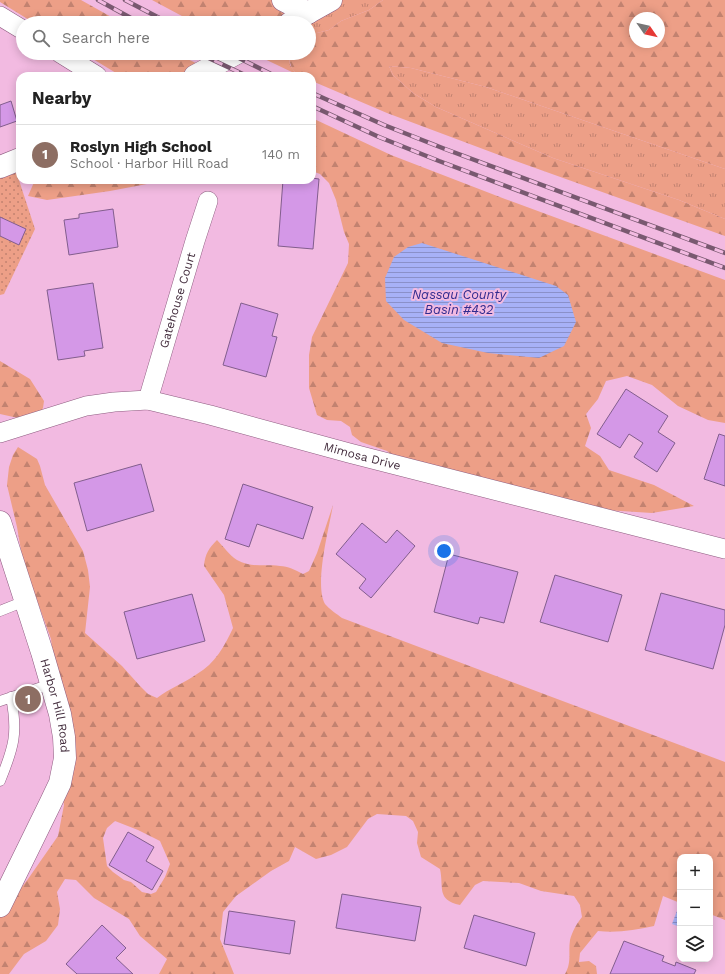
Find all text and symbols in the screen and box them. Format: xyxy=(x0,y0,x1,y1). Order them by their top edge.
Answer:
north arrow xyxy=(629,12,665,48)
search box xyxy=(16,16,316,60)
icon: search xyxy=(30,27,52,49)
text: Search here xyxy=(62,29,150,47)
text: Nearby xyxy=(32,88,91,108)
text: Roslyn High School xyxy=(70,138,212,156)
text: 1 xyxy=(42,147,48,162)
text: 140 m xyxy=(262,147,300,162)
text: School · Harbor Hill Road xyxy=(70,156,229,171)
street label: Gatehouse Court xyxy=(157,251,198,350)
water label: Nassau County Basin #432 xyxy=(412,287,508,317)
street label: Mimosa Drive xyxy=(322,439,402,473)
your location xyxy=(434,541,454,561)
street label: Harbor Hill Road xyxy=(37,657,72,753)
pin: 1 xyxy=(15,684,41,714)
map controls xyxy=(677,854,713,962)
button: + xyxy=(677,854,713,890)
button: − xyxy=(677,890,713,926)
button: layers xyxy=(677,926,713,962)

